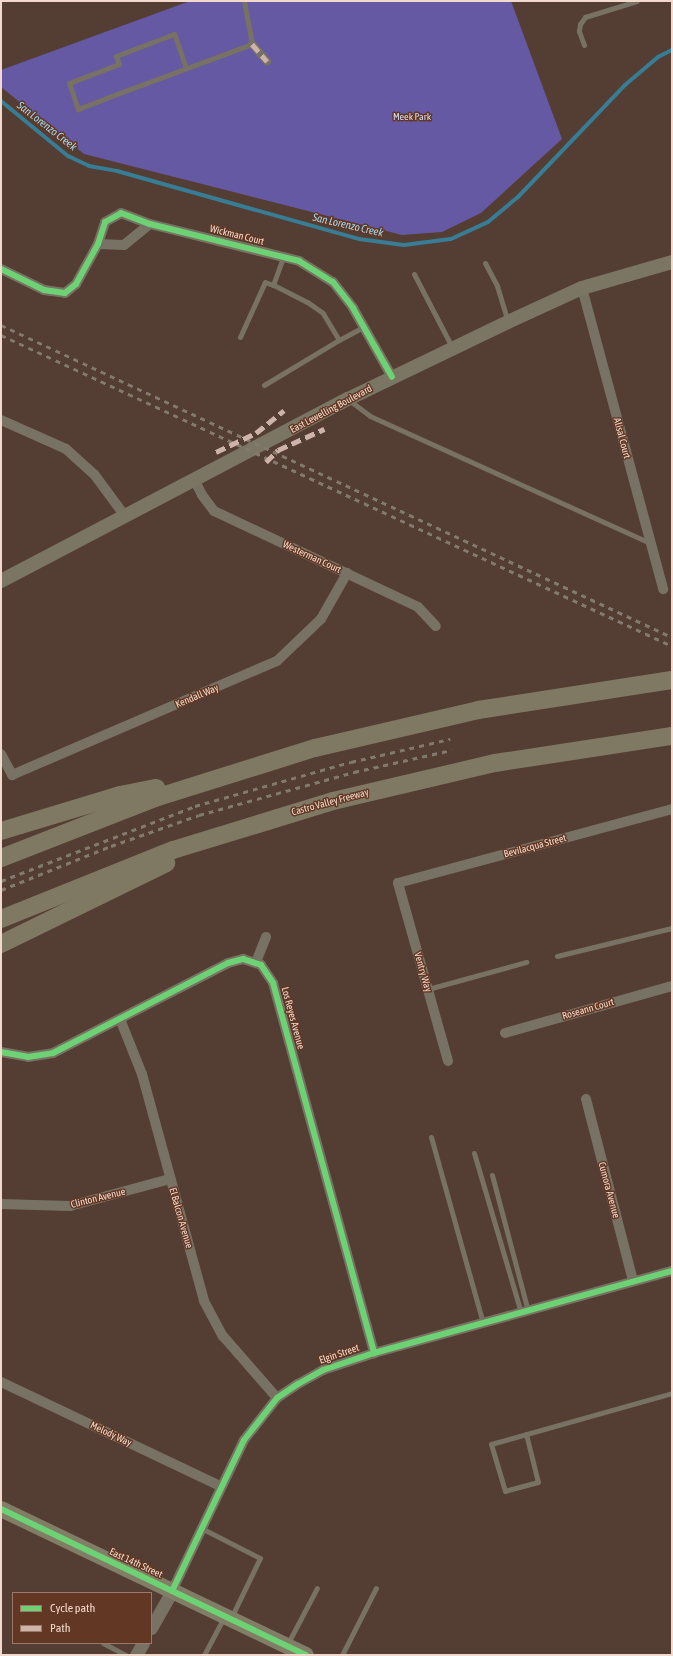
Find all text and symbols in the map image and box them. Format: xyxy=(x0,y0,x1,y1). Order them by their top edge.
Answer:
water label: San Lorenzo Creek xyxy=(14,99,80,153)
park label: Meek Park xyxy=(393,111,431,123)
water label: San Lorenzo Creek xyxy=(311,210,385,240)
street label: Wickman Court xyxy=(209,222,265,248)
street label: East Lewelling Boulevard xyxy=(288,382,374,436)
street label: Alisal Court xyxy=(611,416,633,460)
street label: Westerman Court xyxy=(281,538,343,576)
street label: Kendall Way xyxy=(174,682,220,710)
street label: Castro Valley Freeway xyxy=(290,786,370,818)
street label: Bevilacqua Street xyxy=(502,832,568,860)
street label: Ventry Way xyxy=(412,951,434,993)
street label: Los Reyes Avenue xyxy=(279,986,307,1050)
street label: Roseann Court xyxy=(561,996,615,1022)
street label: Cumora Avenue xyxy=(596,1161,622,1219)
street label: Clinton Avenue xyxy=(70,1185,126,1211)
street label: El Balcon Avenue xyxy=(167,1186,195,1250)
street label: Elgin Street xyxy=(317,1342,361,1366)
street label: Melody Way xyxy=(88,1419,134,1449)
street label: East 14th Street xyxy=(108,1545,164,1581)
legend xyxy=(12,1592,152,1644)
text: Cycle path xyxy=(50,1601,95,1615)
text: Path xyxy=(50,1621,71,1635)

